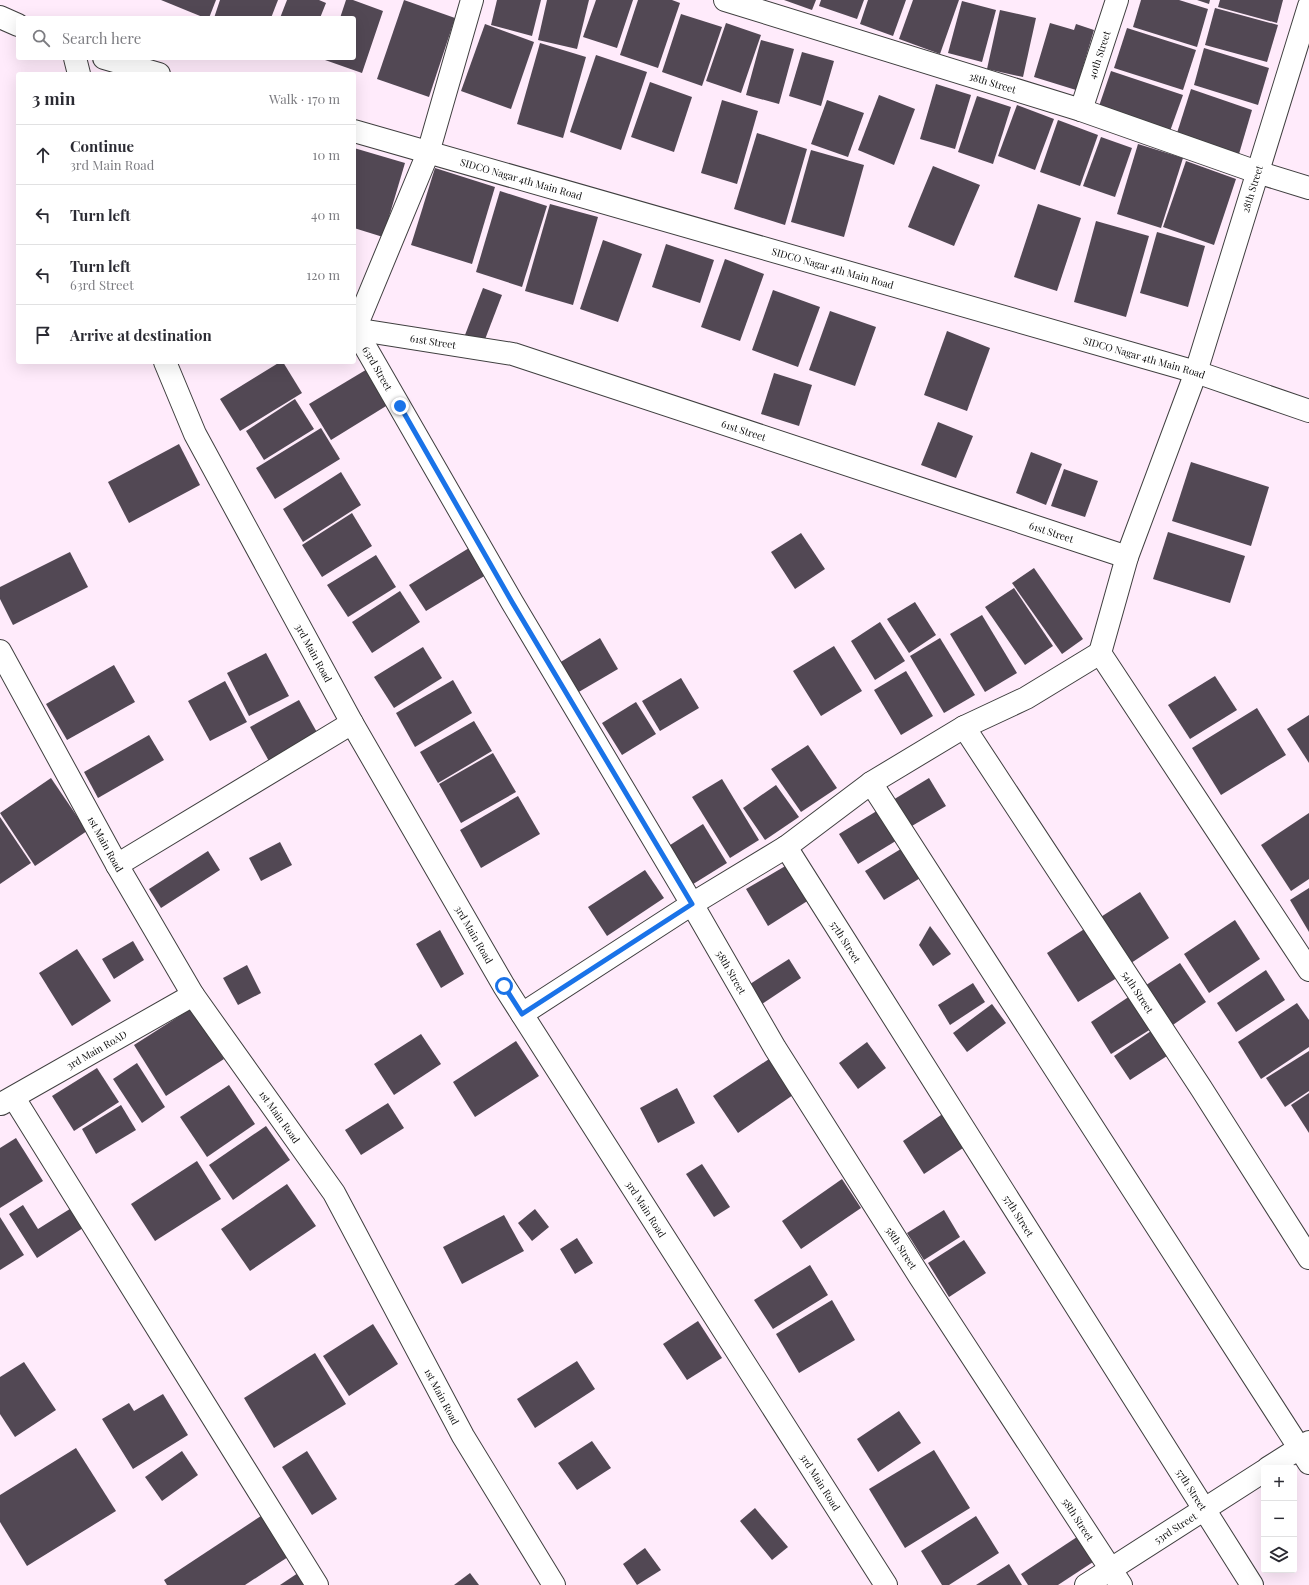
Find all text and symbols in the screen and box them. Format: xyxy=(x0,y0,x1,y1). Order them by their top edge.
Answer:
search box xyxy=(16,16,356,60)
icon: search xyxy=(30,27,52,49)
text: Search here xyxy=(62,28,141,48)
street label: 40th Street xyxy=(1085,29,1114,81)
street label: 38th Street xyxy=(967,69,1018,97)
text: 3 min xyxy=(32,87,75,109)
text: Walk · 170 m xyxy=(269,90,340,107)
text: Continue xyxy=(70,136,134,156)
icon: ahead xyxy=(32,144,54,166)
text: 10 m xyxy=(313,146,340,163)
street label: SIDCO Nagar 4th Main Road xyxy=(459,155,584,203)
text: 3rd Main Road xyxy=(70,156,154,173)
street label: 28th Street xyxy=(1238,163,1266,214)
icon: left xyxy=(32,204,54,226)
text: Turn left xyxy=(70,205,131,225)
text: 40 m xyxy=(311,206,340,223)
street label: SIDCO Nagar 4th Main Road xyxy=(770,244,896,292)
text: Turn left xyxy=(70,256,131,276)
icon: left xyxy=(32,264,54,286)
text: 120 m xyxy=(306,266,340,283)
text: 63rd Street xyxy=(70,276,134,293)
icon: arrive xyxy=(32,324,54,346)
text: Arrive at destination xyxy=(70,325,212,345)
street label: 61st Street xyxy=(409,331,457,352)
street label: SIDCO Nagar 4th Main Road xyxy=(1082,333,1207,382)
street label: 63rd Street xyxy=(359,343,396,393)
route end xyxy=(391,397,409,415)
street label: 61st Street xyxy=(720,416,768,444)
street label: 61st Street xyxy=(1027,518,1076,546)
street label: 3rd Main Road xyxy=(292,621,336,685)
street label: 1st Main Road xyxy=(85,814,127,875)
street label: 3rd Main Road xyxy=(452,903,497,966)
street label: 57th Street xyxy=(827,918,865,966)
street label: 58th Street xyxy=(713,948,750,997)
street label: 54th Street xyxy=(1119,968,1157,1016)
route start xyxy=(495,977,513,995)
street label: 3rd Main RoAD xyxy=(64,1027,129,1072)
street label: 1st Main Road xyxy=(256,1088,303,1146)
street label: 3rd Main Road xyxy=(623,1178,670,1240)
street label: 57th Street xyxy=(1000,1192,1037,1240)
street label: 58th Street xyxy=(883,1224,921,1272)
street label: 1st Main Road xyxy=(421,1366,463,1427)
street label: 3rd Main Road xyxy=(797,1451,844,1513)
map controls xyxy=(1261,1465,1297,1573)
button: + xyxy=(1261,1465,1297,1501)
street label: 57th Street xyxy=(1173,1466,1210,1514)
street label: 58th Street xyxy=(1059,1495,1097,1544)
button: − xyxy=(1261,1501,1297,1537)
street label: 53rd Street xyxy=(1151,1509,1200,1547)
button: layers xyxy=(1261,1537,1297,1573)

